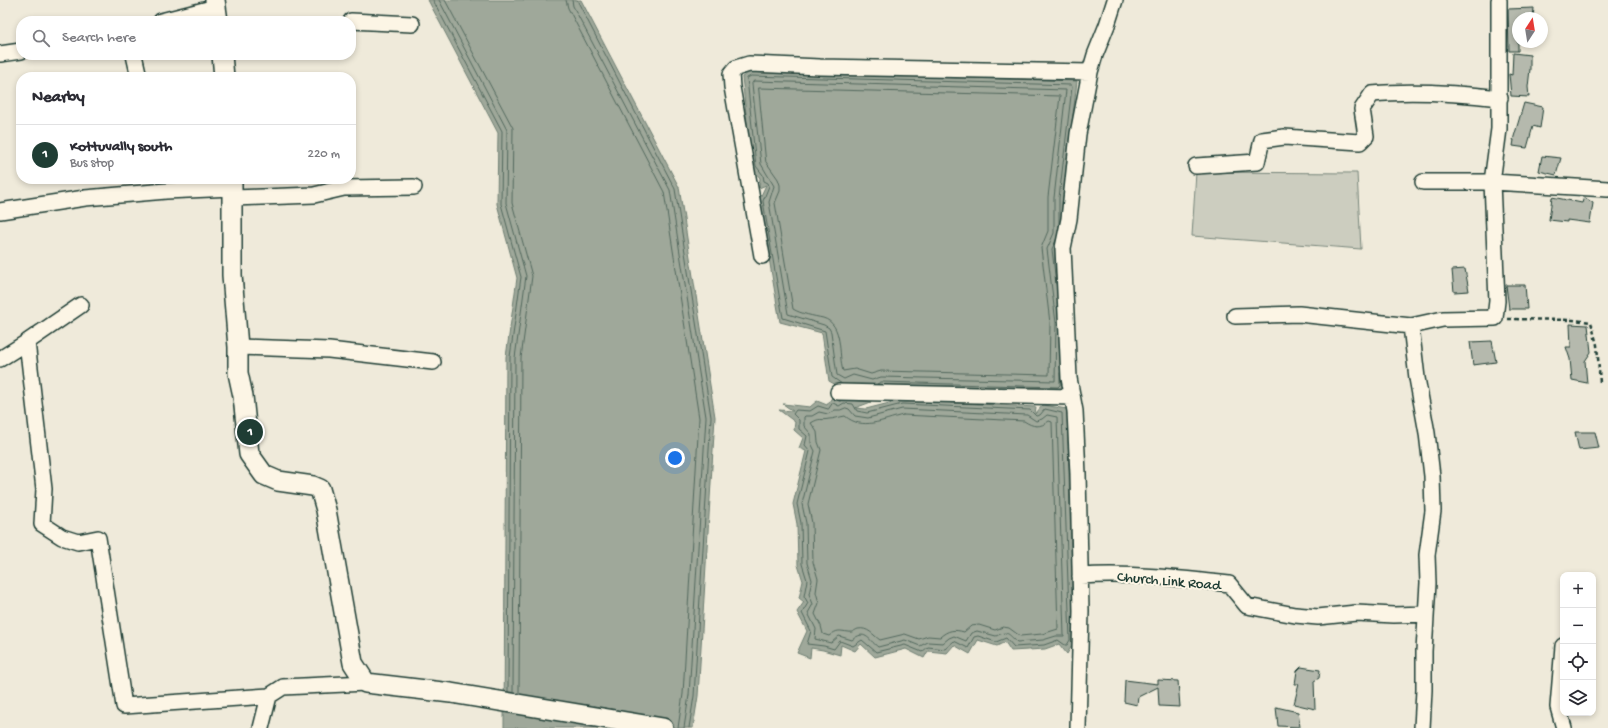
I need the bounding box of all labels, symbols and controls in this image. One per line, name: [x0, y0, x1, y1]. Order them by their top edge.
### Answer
north arrow: [1512, 12, 1548, 48]
search box: [16, 16, 356, 60]
icon: search: [30, 27, 52, 49]
text: Search here: [62, 29, 136, 47]
text: Nearby: [32, 88, 85, 108]
text: Kottuvally south: [70, 138, 172, 156]
text: 1: [42, 147, 48, 162]
text: 220 m: [308, 147, 340, 162]
text: Bus stop: [70, 156, 114, 171]
pin: 1: [237, 417, 263, 447]
your location: [665, 448, 685, 468]
street label: Church Link Road: [1116, 568, 1223, 596]
map controls: [1560, 572, 1596, 716]
button: +: [1560, 572, 1596, 608]
button: −: [1560, 608, 1596, 644]
button: locate: [1560, 644, 1596, 680]
button: layers: [1560, 680, 1596, 716]

